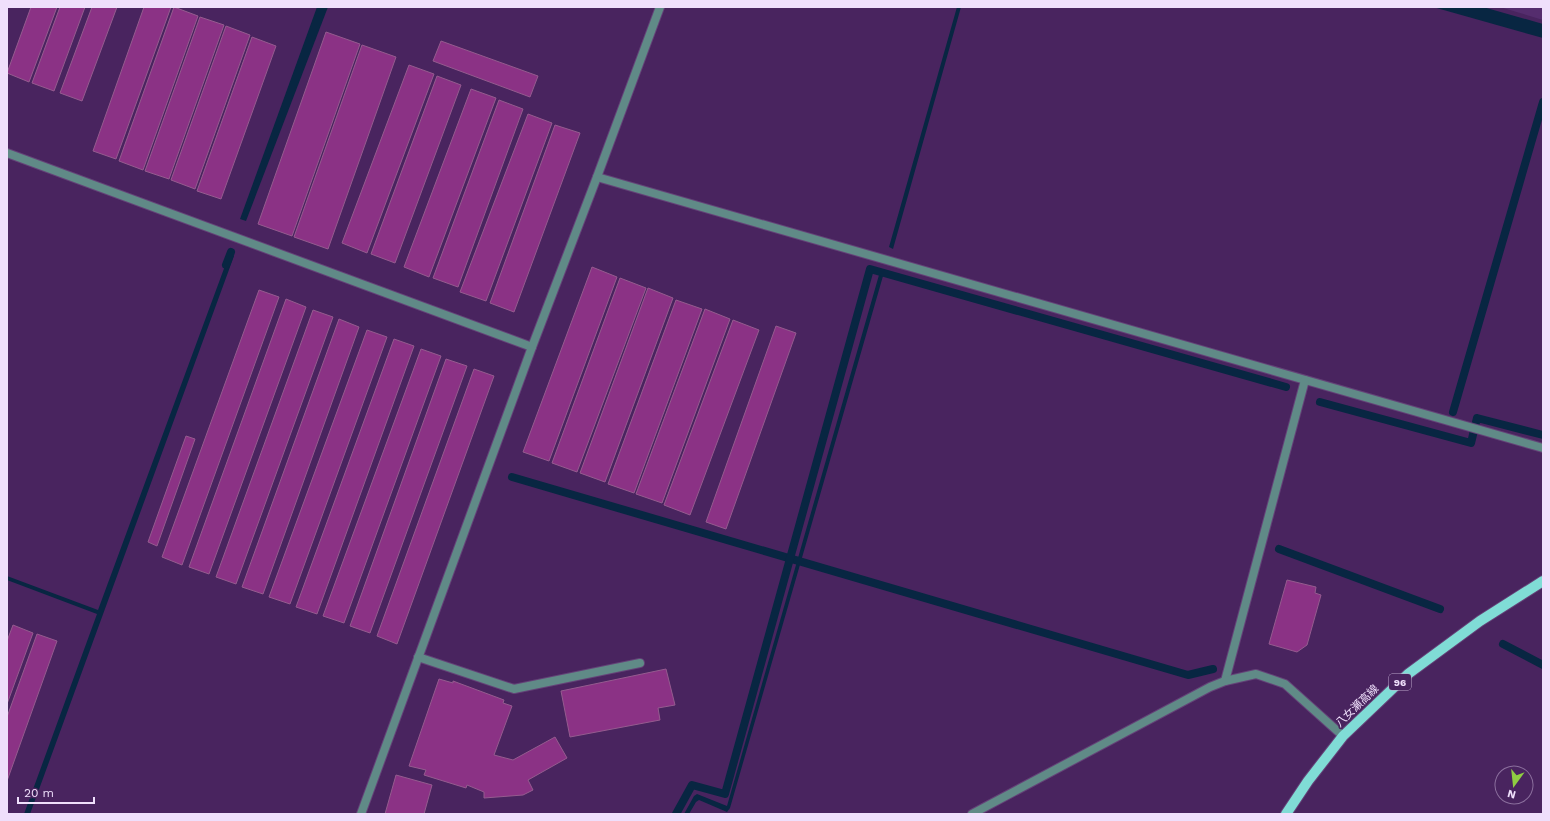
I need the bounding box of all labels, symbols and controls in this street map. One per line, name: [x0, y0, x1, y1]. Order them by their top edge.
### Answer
road number: 96: [1389, 674, 1411, 690]
street label: 八女瀬高線: [1333, 682, 1381, 730]
north arrow: [1494, 765, 1534, 805]
scale bar: [18, 779, 94, 805]
text: 20 m: [24, 786, 54, 800]
text: N: [1506, 787, 1517, 802]

